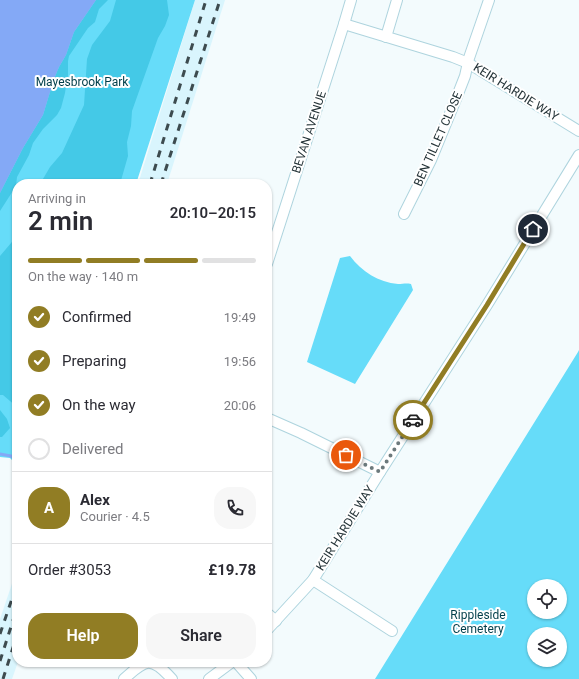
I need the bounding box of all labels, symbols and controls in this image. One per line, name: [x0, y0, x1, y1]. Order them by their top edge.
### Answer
street label: KEIR HARDIE WAY: [471, 60, 562, 124]
park label: Mayesbrook Park: [36, 75, 129, 89]
street label: BEVAN AVENUE: [289, 89, 329, 175]
street label: BEN TILLET CLOSE: [411, 89, 465, 188]
text: Arriving in: [28, 191, 86, 206]
text: 20:10–20:15: [170, 204, 256, 222]
text: 2 min: [28, 206, 93, 236]
pin: [516, 212, 550, 246]
icon: home: [522, 218, 544, 240]
text: On the way · 140 m: [28, 269, 138, 284]
icon: check: [28, 306, 50, 328]
text: Confirmed: [62, 308, 132, 326]
text: 19:49: [224, 310, 256, 325]
icon: check: [28, 350, 50, 372]
text: Preparing: [62, 352, 126, 370]
text: 19:56: [224, 354, 256, 369]
icon: check: [28, 394, 50, 416]
text: On the way: [62, 396, 136, 414]
text: 20:06: [224, 398, 256, 413]
courier: [393, 400, 433, 440]
icon: car: [402, 409, 424, 431]
pin: [329, 438, 363, 472]
text: Delivered: [62, 440, 124, 458]
icon: bag: [335, 444, 357, 466]
street label: KEIR HARDIE WAY: [313, 482, 377, 573]
button: phone: [214, 487, 256, 529]
text: Alex: [80, 491, 110, 509]
text: A: [44, 499, 54, 517]
text: Courier · 4.5: [80, 509, 150, 524]
text: Order #3053: [28, 561, 111, 579]
text: £19.78: [208, 561, 256, 579]
map controls: [527, 579, 567, 667]
button: locate: [527, 579, 567, 619]
park label: Rippleside Cemetery: [450, 608, 506, 636]
button: Help: [28, 613, 138, 659]
button: Share: [146, 613, 256, 659]
button: layers: [527, 627, 567, 667]

